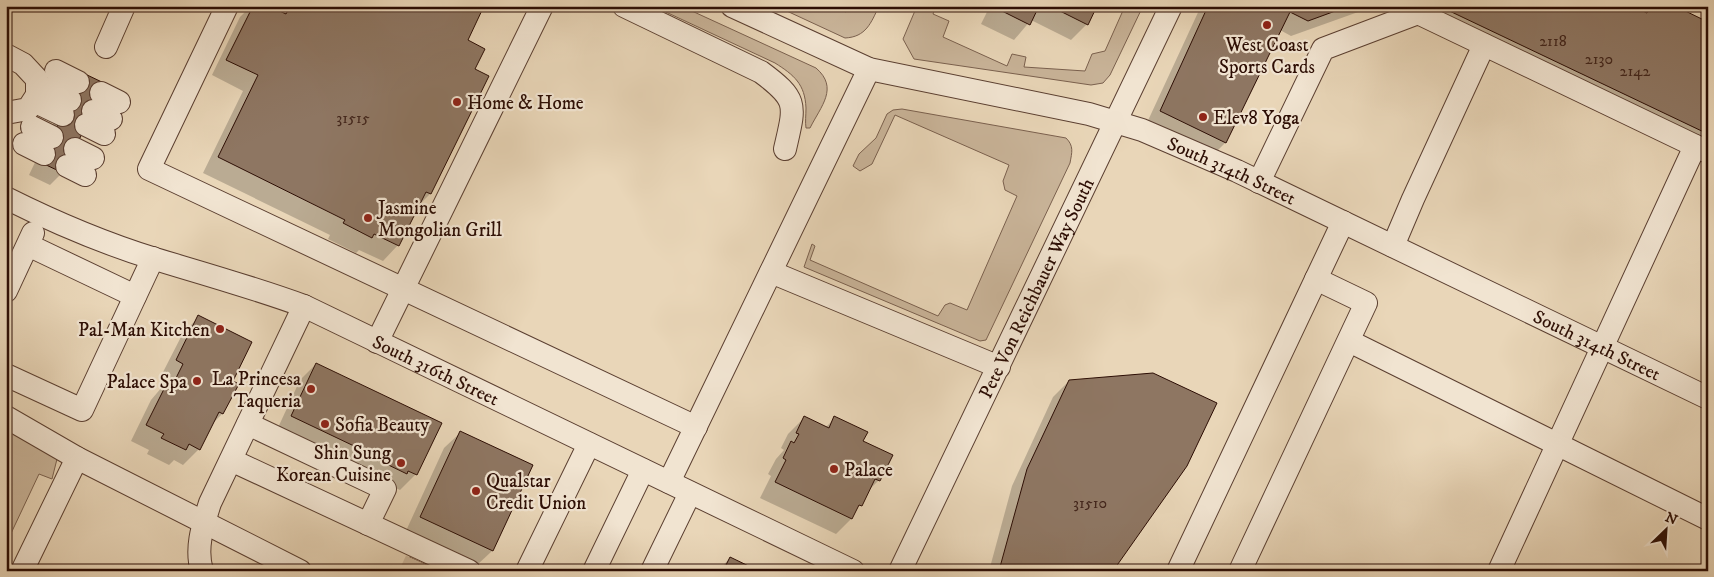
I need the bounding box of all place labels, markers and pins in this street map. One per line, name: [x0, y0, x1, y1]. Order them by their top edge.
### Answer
marker: West Coast Sports Cards: [1261, 19, 1273, 31]
place label: West Coast Sports Cards: [1219, 34, 1315, 79]
place label: Home & Home: [467, 92, 584, 115]
marker: Home & Home: [451, 96, 463, 108]
place label: Elev8 Yoga: [1213, 107, 1299, 130]
marker: Elev8 Yoga: [1197, 111, 1209, 123]
place label: Jasmine Mongolian Grill: [376, 197, 502, 242]
marker: Jasmine Mongolian Grill: [362, 212, 374, 224]
place label: Pal-Man Kitchen: [78, 319, 210, 342]
marker: Pal-Man Kitchen: [214, 323, 226, 335]
place label: La Princesa Taqueria: [212, 368, 301, 414]
place label: Palace Spa: [106, 371, 187, 394]
marker: Palace Spa: [191, 375, 203, 387]
marker: La Princesa Taqueria: [305, 383, 317, 395]
place label: Sofia Beauty: [335, 414, 430, 437]
marker: Sofia Beauty: [319, 418, 331, 430]
place label: Shin Sung Korean Cuisine: [276, 442, 392, 487]
marker: Shin Sung Korean Cuisine: [395, 457, 407, 469]
place label: Palace: [844, 459, 893, 482]
marker: Palace: [828, 463, 840, 475]
place label: Qualstar Credit Union: [486, 470, 586, 515]
marker: Qualstar Credit Union: [470, 485, 482, 497]

